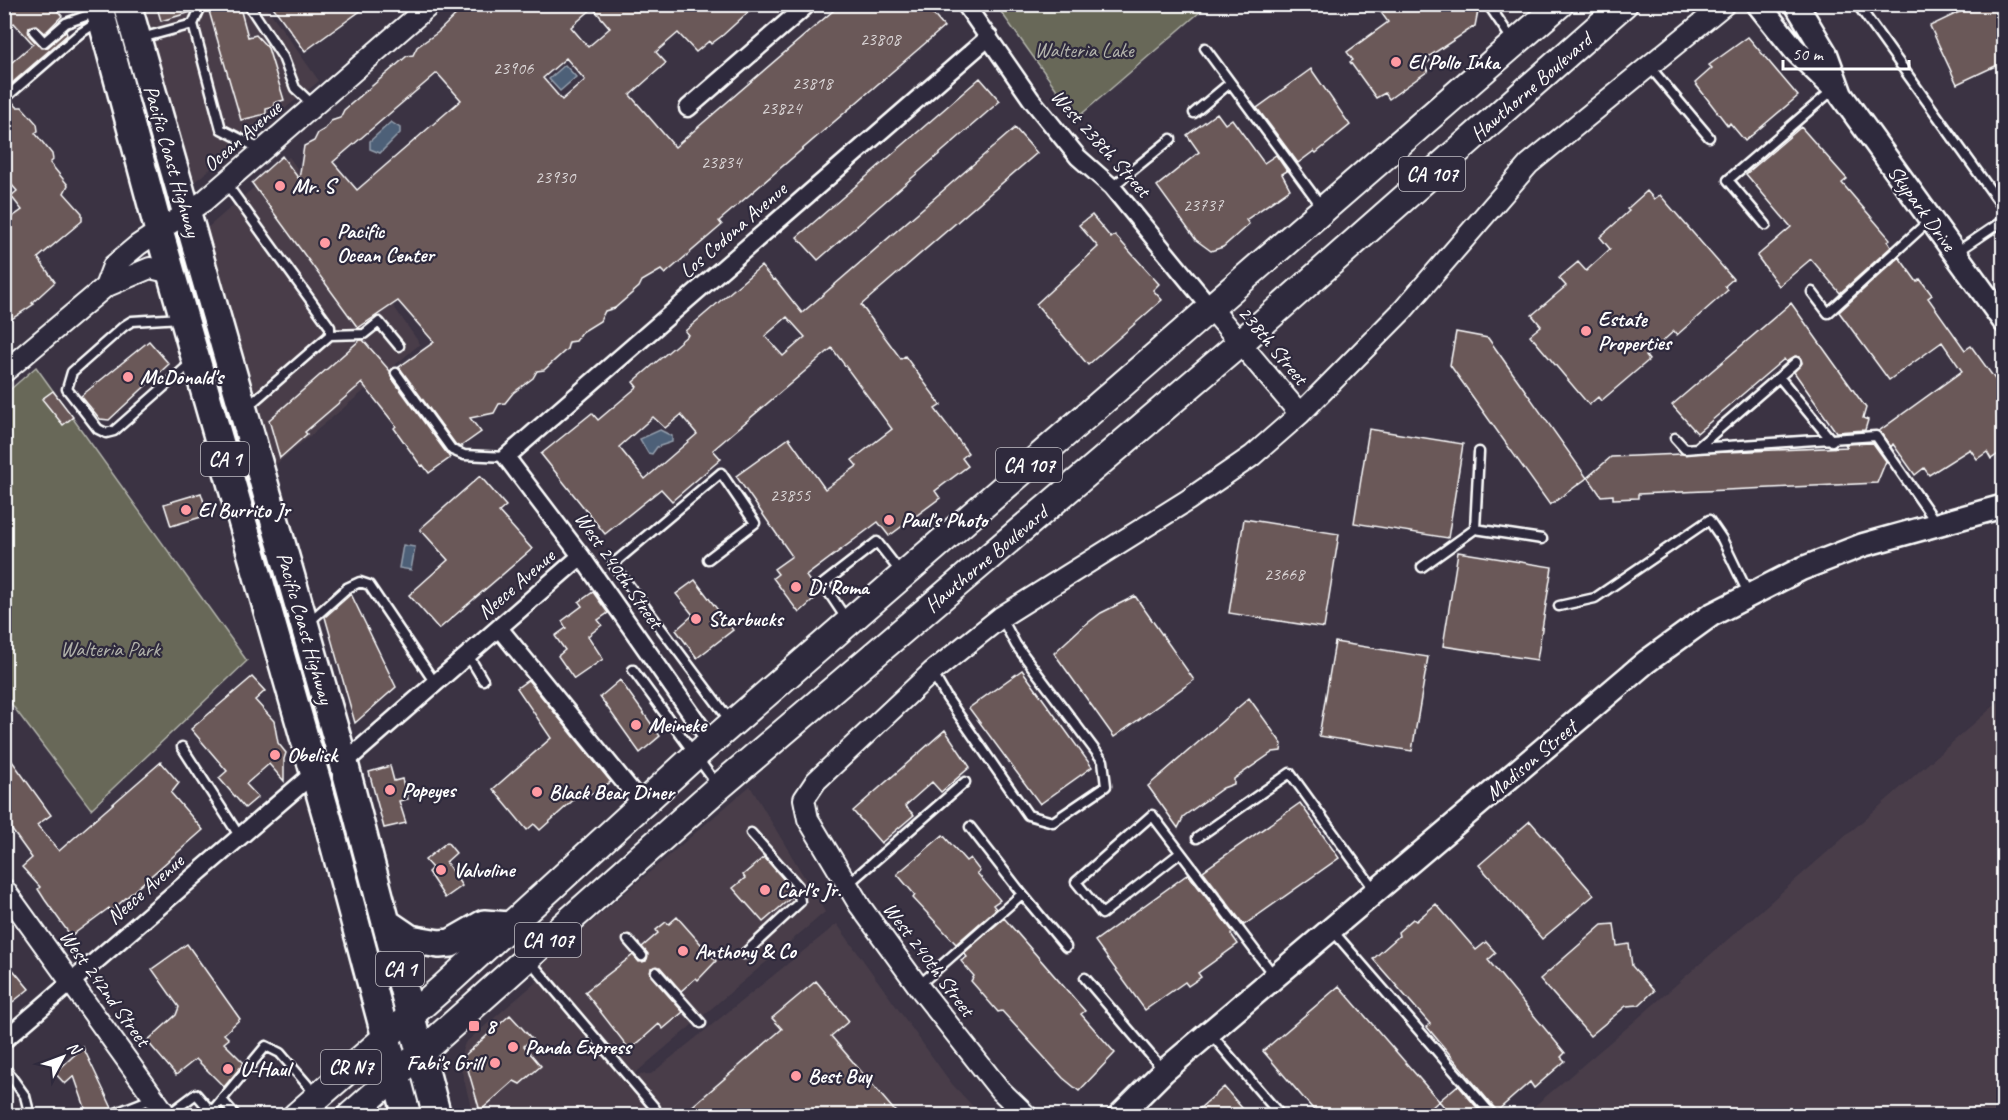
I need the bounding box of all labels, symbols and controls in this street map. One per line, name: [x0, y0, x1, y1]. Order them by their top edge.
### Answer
street label: Hawthorne Boulevard: [1465, 25, 1599, 147]
house number: 23808: [860, 28, 902, 50]
scale bar: [1783, 33, 1909, 71]
park label: Walteria Lake: [1034, 37, 1135, 63]
text: 50 m: [1792, 43, 1825, 65]
place label: El Pollo Inka: [1408, 49, 1502, 75]
marker: El Pollo Inka: [1389, 55, 1403, 69]
house number: 23906: [493, 57, 534, 79]
house number: 23818: [792, 72, 834, 94]
street label: Pacific Coast Highway: [138, 82, 207, 242]
street label: West 238th Street: [1046, 84, 1158, 204]
street label: Ocean Avenue: [197, 94, 288, 177]
house number: 23824: [761, 97, 803, 119]
house number: 23834: [701, 151, 743, 173]
road number: CA 107: [1399, 157, 1465, 191]
street label: Skypark Drive: [1882, 160, 1963, 257]
house number: 23930: [535, 166, 577, 188]
place label: Mr. S: [292, 173, 339, 199]
street label: Los Codona Avenue: [674, 175, 794, 284]
marker: Mr. S: [273, 179, 287, 193]
house number: 23737: [1183, 194, 1224, 216]
place label: Pacific Ocean Center: [337, 218, 436, 268]
marker: Pacific Ocean Center: [318, 236, 332, 250]
street label: 238th Street: [1232, 300, 1315, 391]
place label: Estate Properties: [1598, 306, 1674, 356]
marker: Estate Properties: [1579, 324, 1593, 338]
place label: McDonald's: [140, 364, 226, 390]
marker: McDonald's: [121, 370, 135, 384]
road number: CA 1: [201, 442, 249, 476]
road number: CA 107: [996, 448, 1062, 482]
house number: 23855: [770, 484, 811, 506]
place label: El Burrito Jr: [198, 497, 292, 523]
street label: Hawthorne Boulevard: [919, 498, 1055, 618]
marker: El Burrito Jr: [179, 503, 193, 517]
street label: West 240th Street: [569, 507, 670, 635]
place label: Paul's Photo: [901, 507, 990, 533]
marker: Paul's Photo: [882, 513, 896, 527]
street label: Neece Avenue: [472, 543, 561, 625]
street label: Pacific Coast Highway: [271, 549, 340, 709]
house number: 23668: [1264, 563, 1306, 585]
place label: Di Roma: [808, 574, 871, 600]
marker: Di Roma: [789, 580, 803, 594]
place label: Starbucks: [708, 606, 785, 632]
marker: Starbucks: [689, 612, 703, 626]
park label: Walteria Park: [60, 636, 161, 662]
place label: Meineke: [648, 712, 708, 738]
street label: Madison Street: [1480, 712, 1584, 806]
marker: Meineke: [629, 718, 643, 732]
place label: Obelisk: [287, 742, 339, 768]
marker: Obelisk: [268, 748, 282, 762]
place label: Popeyes: [402, 777, 458, 804]
place label: Black Bear Diner: [549, 779, 676, 805]
marker: Popeyes: [383, 783, 397, 797]
marker: Black Bear Diner: [530, 785, 544, 799]
street label: Neece Avenue: [101, 848, 190, 930]
place label: Valvoline: [453, 857, 516, 883]
marker: Valvoline: [434, 863, 448, 877]
place label: Carl's Jr.: [777, 877, 842, 903]
marker: Carl's Jr.: [758, 883, 772, 897]
street label: West 240th Street: [878, 897, 982, 1023]
road number: CA 107: [515, 923, 581, 957]
street label: West 242nd Street: [54, 925, 157, 1053]
place label: Anthony & Co: [695, 938, 797, 965]
marker: Anthony & Co: [676, 944, 690, 958]
road number: CA 1: [376, 952, 424, 986]
place label: 8: [486, 1013, 498, 1039]
marker: 8: [467, 1019, 481, 1033]
north arrow: [33, 1027, 93, 1087]
place label: Panda Express: [525, 1034, 633, 1060]
text: N: [63, 1038, 86, 1060]
marker: Panda Express: [506, 1040, 520, 1054]
road number: CR N7: [321, 1050, 381, 1084]
place label: Fabi's Grill: [407, 1050, 487, 1076]
place label: U-Haul: [240, 1056, 294, 1082]
marker: Fabi's Grill: [488, 1056, 502, 1070]
marker: U-Haul: [221, 1062, 235, 1076]
place label: Best Buy: [808, 1063, 874, 1089]
marker: Best Buy: [789, 1069, 803, 1083]

